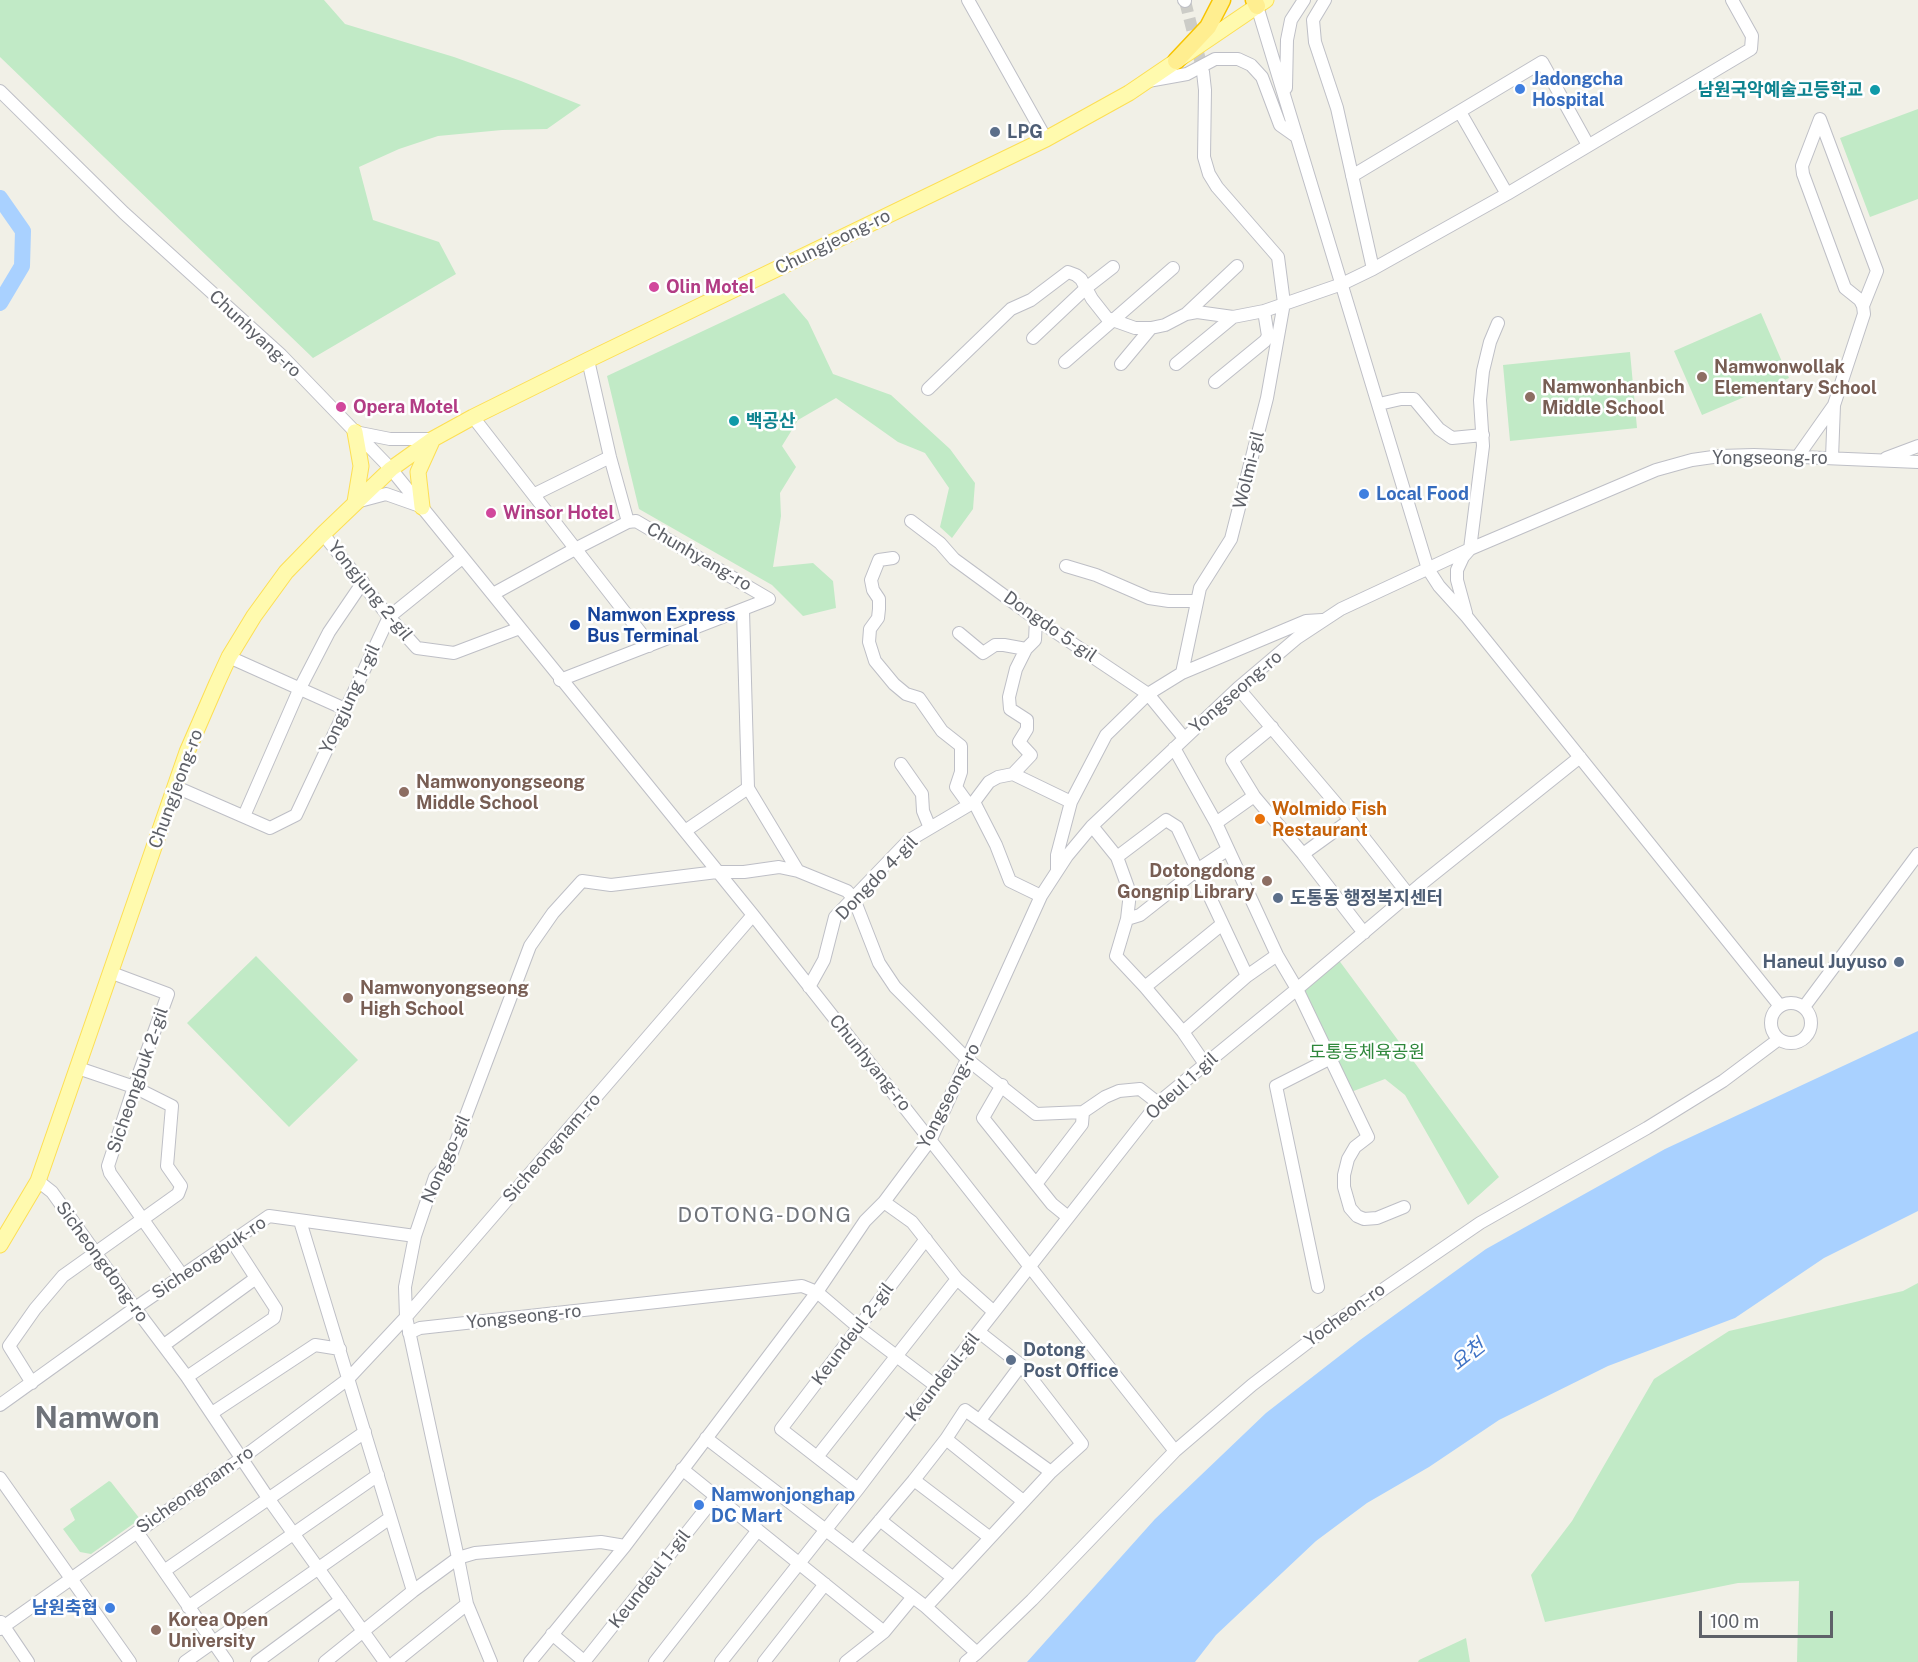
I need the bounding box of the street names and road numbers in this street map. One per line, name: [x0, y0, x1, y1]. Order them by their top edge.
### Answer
street label: Chungjeong-ro: [772, 205, 894, 279]
street label: Chunhyang-ro: [205, 286, 305, 382]
street label: Wolmi-gil: [1229, 429, 1269, 511]
street label: Yongseong-ro: [1712, 447, 1828, 469]
street label: Chunhyang-ro: [643, 518, 755, 596]
street label: Yongjung 2-gil: [323, 537, 417, 645]
street label: Dongdo 5-gil: [999, 587, 1101, 667]
street label: Yongjung 1-gil: [315, 641, 385, 757]
street label: Yongseong-ro: [1185, 646, 1287, 738]
street label: Chungjeong-ro: [144, 726, 208, 852]
street label: Dongdo 4-gil: [832, 831, 922, 925]
street label: Sicheongbuk 2-gil: [103, 1004, 173, 1156]
street label: Chunhyang-ro: [825, 1010, 915, 1116]
street label: Yongseong-ro: [913, 1040, 985, 1152]
street label: Odeul 1-gil: [1141, 1048, 1223, 1124]
street label: Sicheongnam-ro: [498, 1089, 606, 1207]
street label: Nonggo-gil: [417, 1112, 475, 1206]
street label: Sicheongdong-ro: [51, 1197, 153, 1327]
street label: Sicheongbuk-ro: [148, 1212, 270, 1304]
street label: Keundeul 2-gil: [807, 1278, 899, 1390]
street label: Yocheon-ro: [1300, 1278, 1390, 1352]
street label: Yongseong-ro: [465, 1300, 583, 1334]
street label: Keundeul-gil: [901, 1328, 985, 1426]
street label: Sicheongnam-ro: [132, 1441, 258, 1539]
street label: Keundeul 1-gil: [605, 1525, 695, 1633]

